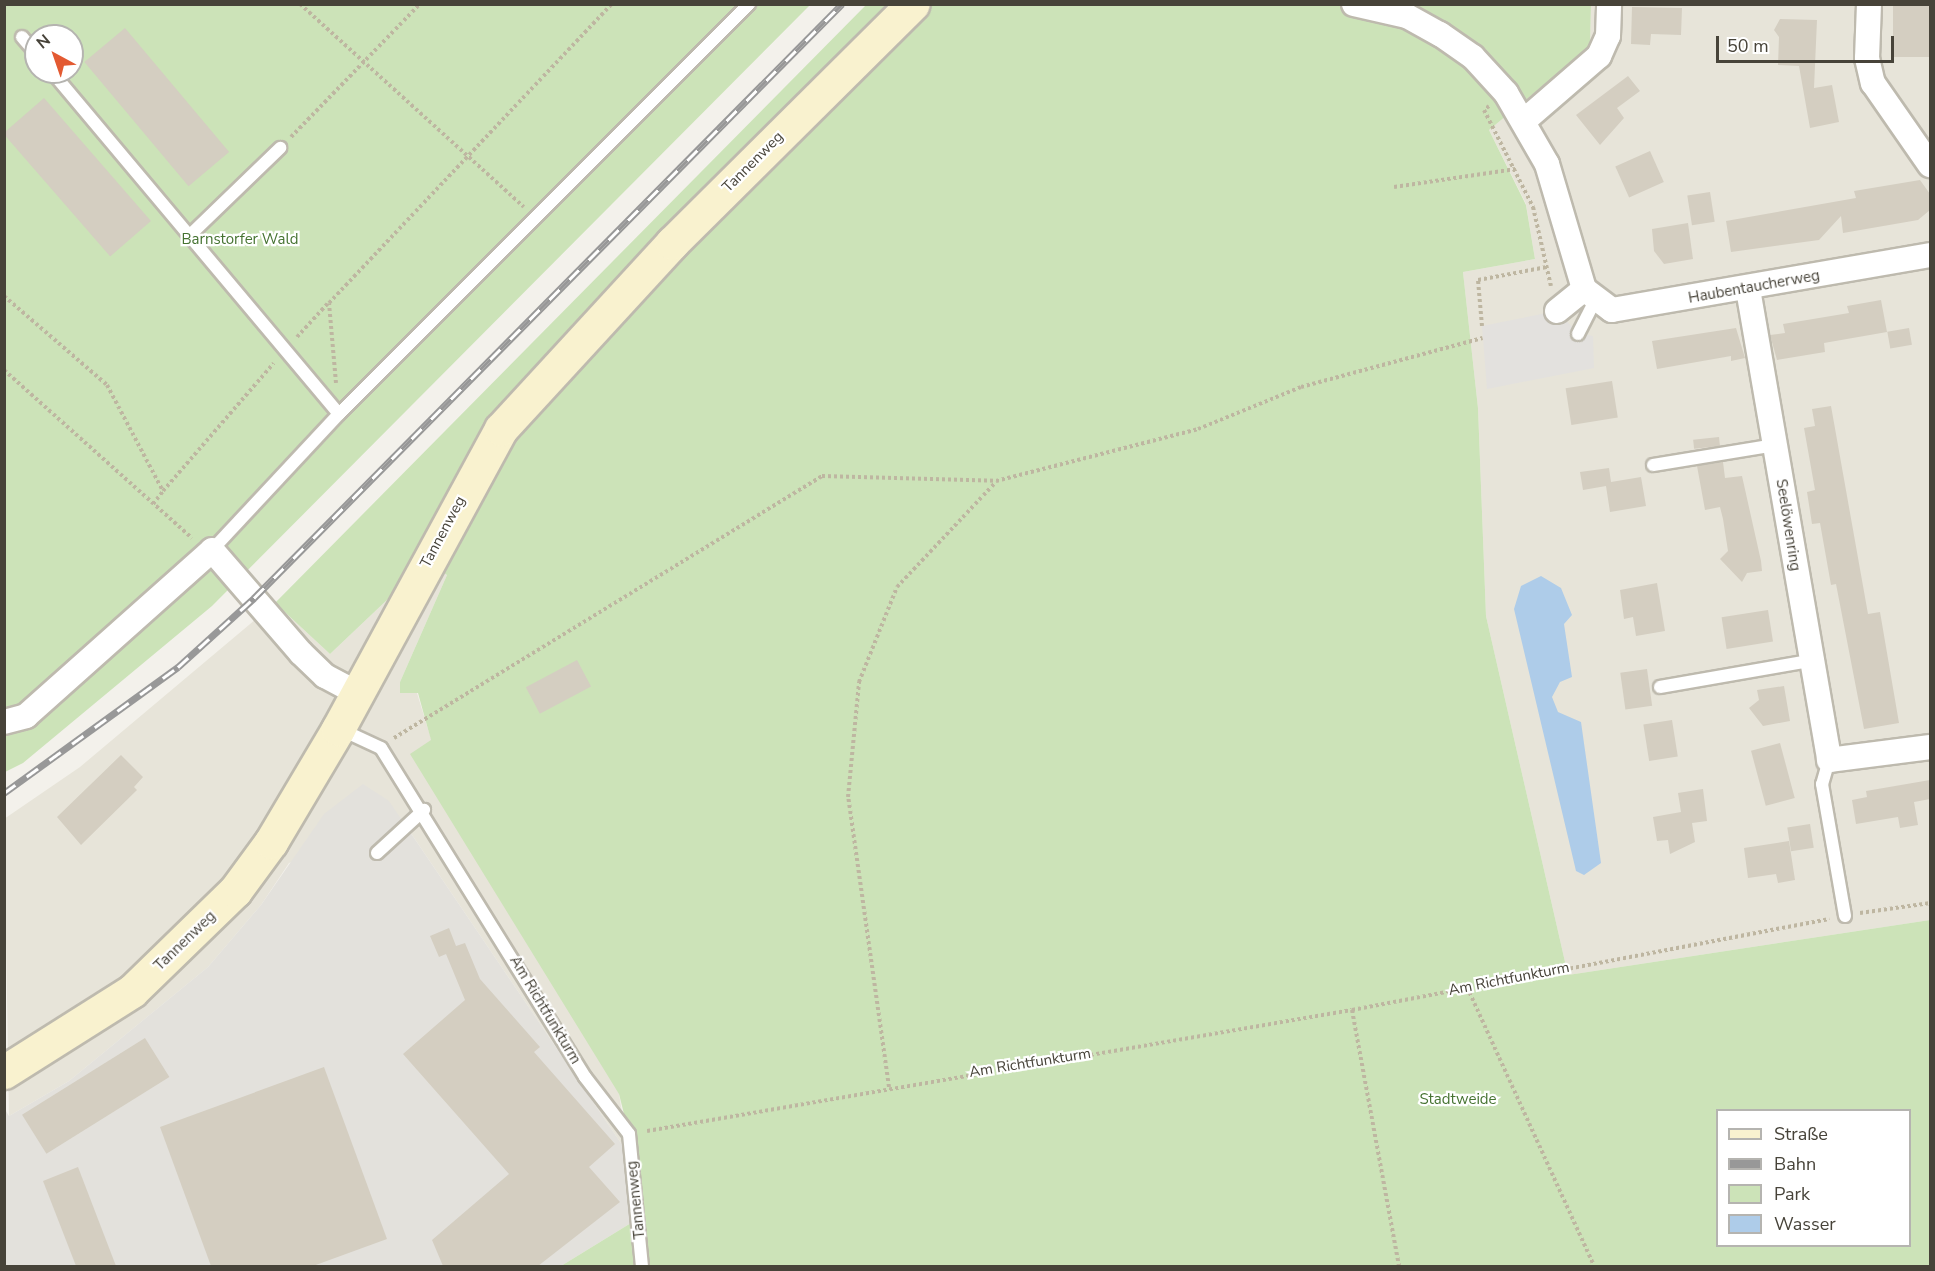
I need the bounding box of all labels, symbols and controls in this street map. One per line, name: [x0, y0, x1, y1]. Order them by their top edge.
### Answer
north arrow: [24, 24, 84, 84]
scale bar: [1719, 24, 1898, 62]
text: N: [32, 29, 55, 54]
text: 50 m: [1727, 34, 1769, 58]
street label: Tannenweg: [719, 128, 787, 196]
park label: Barnstorfer Wald: [181, 231, 299, 249]
street label: Haubentaucherweg: [1687, 267, 1821, 307]
street label: Seelöwenring: [1772, 478, 1804, 572]
street label: Tannenweg: [417, 493, 469, 571]
street label: Tannenweg: [150, 907, 220, 975]
street label: Am Richtfunkturm: [506, 953, 584, 1067]
street label: Am Richtfunkturm: [1447, 958, 1571, 1000]
street label: Am Richtfunkturm: [968, 1044, 1092, 1082]
park label: Stadtweide: [1419, 1091, 1497, 1109]
legend: [1716, 1109, 1911, 1247]
text: Straße: [1774, 1122, 1828, 1146]
text: Bahn: [1774, 1152, 1816, 1176]
street label: Tannenweg: [623, 1160, 649, 1240]
text: Park: [1774, 1182, 1810, 1206]
text: Wasser: [1774, 1212, 1836, 1236]

